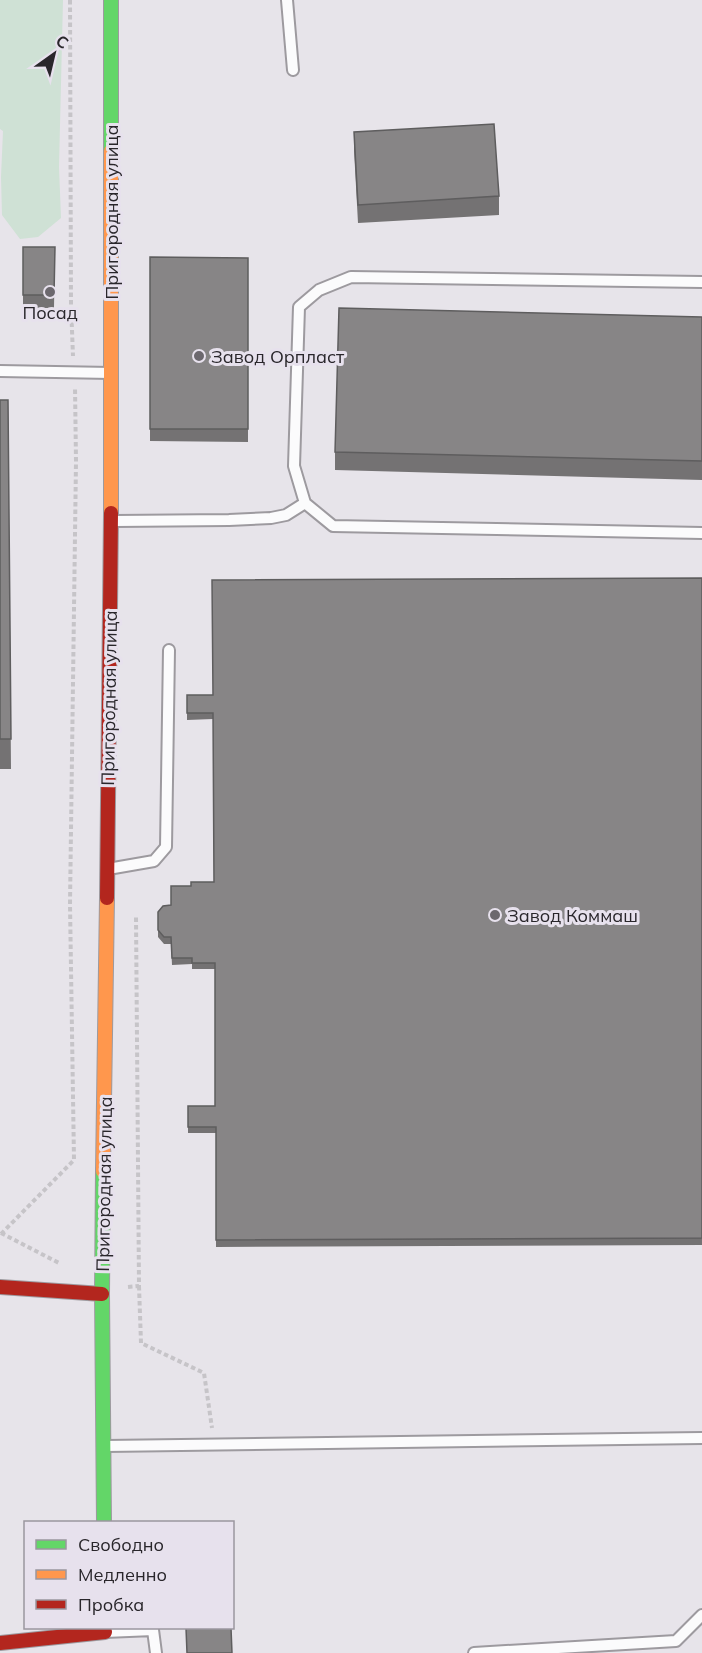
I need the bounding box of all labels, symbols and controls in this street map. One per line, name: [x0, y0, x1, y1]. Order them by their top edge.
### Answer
north arrow: [24, 24, 84, 84]
text: С: [52, 30, 73, 53]
street label: Пригородная улица: [100, 124, 123, 300]
marker: Посад: [43, 285, 57, 299]
place label: Посад: [22, 301, 78, 324]
place label: Завод Орпласт: [211, 345, 345, 368]
marker: Завод Орпласт: [192, 349, 206, 363]
street label: Пригородная улица: [96, 610, 122, 786]
place label: Завод Коммаш: [507, 904, 638, 927]
marker: Завод Коммаш: [488, 908, 502, 922]
street label: Пригородная улица: [91, 1096, 117, 1272]
legend: [24, 1521, 234, 1629]
text: Свободно: [78, 1533, 164, 1556]
text: Медленно: [78, 1563, 167, 1586]
text: Пробка: [78, 1593, 144, 1616]

